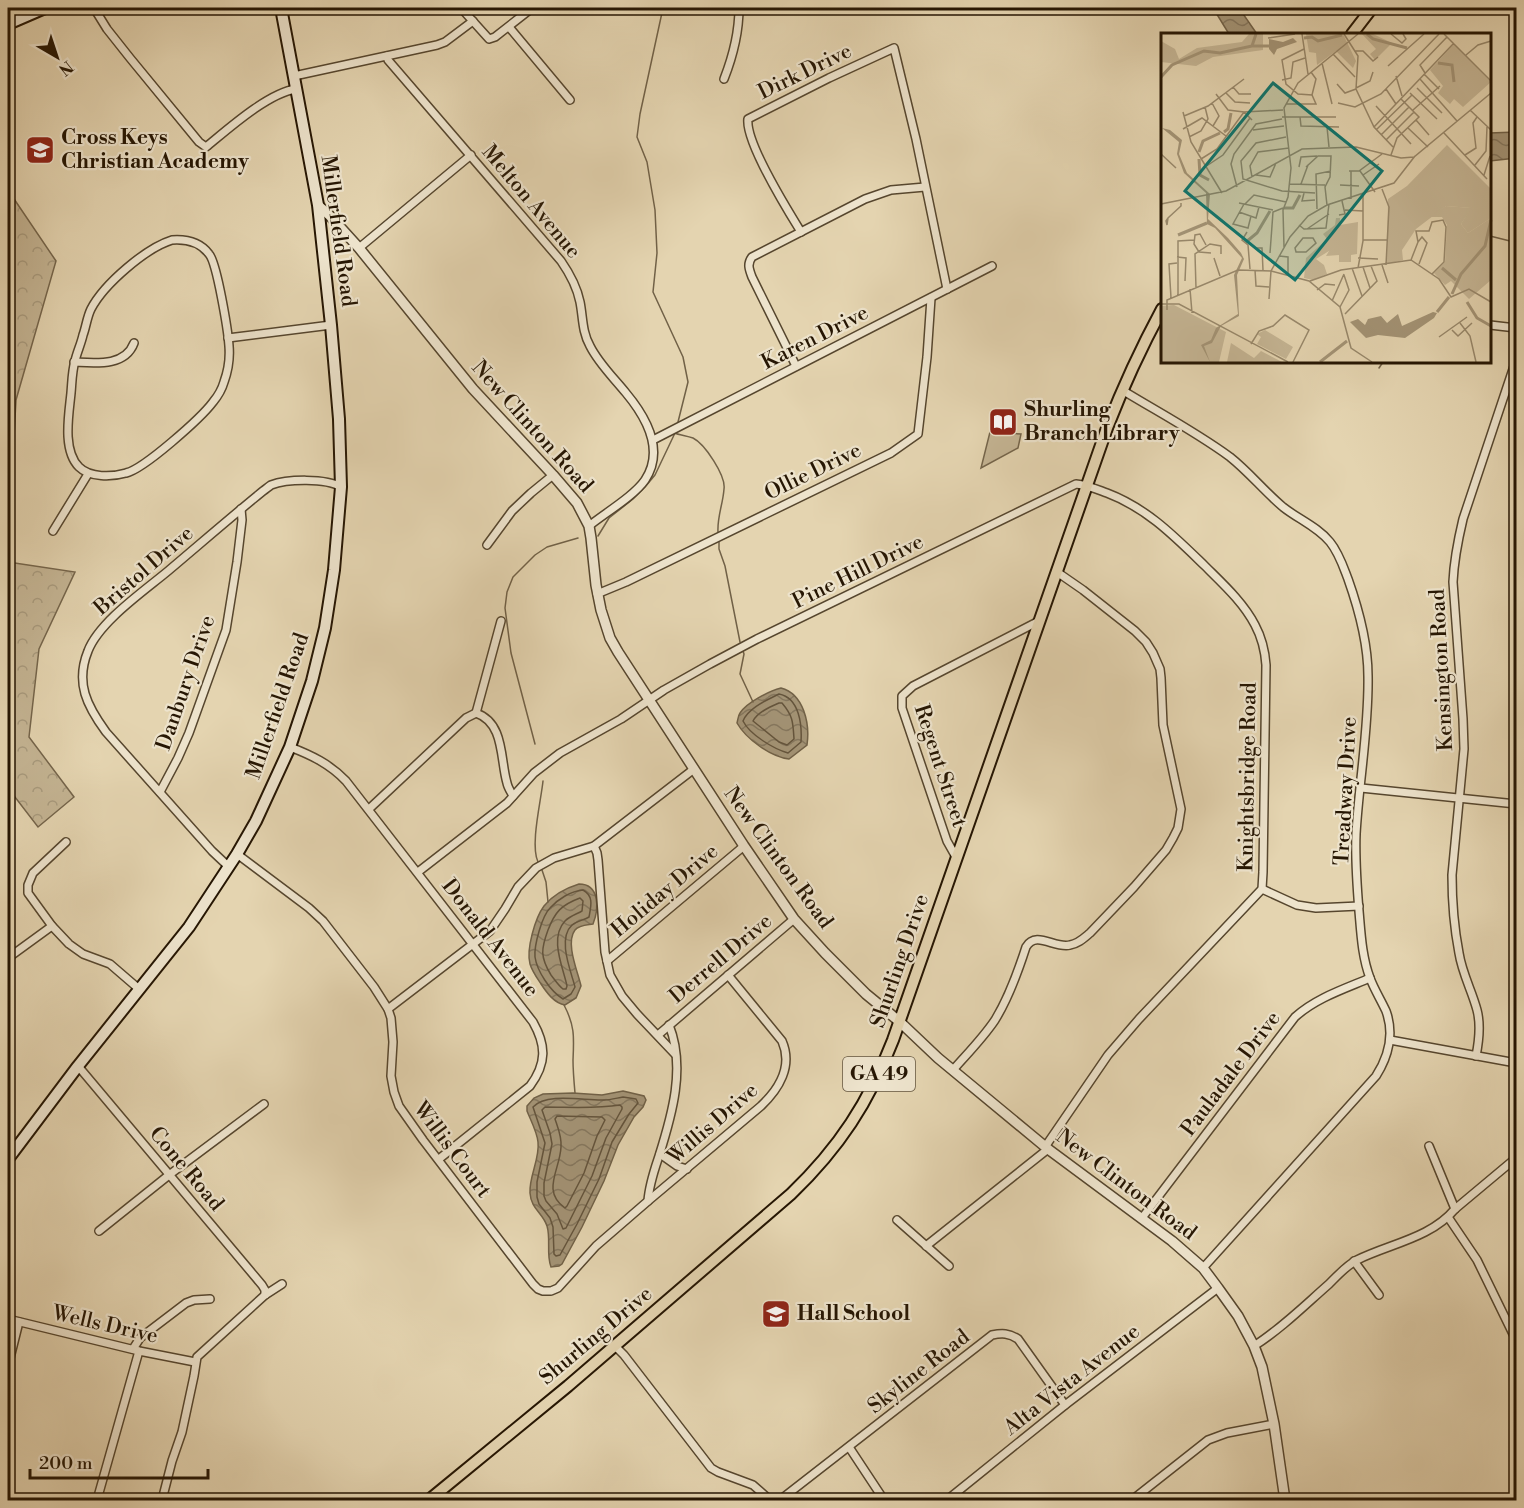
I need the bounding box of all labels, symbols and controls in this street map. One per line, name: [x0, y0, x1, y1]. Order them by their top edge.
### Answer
north arrow: [27, 27, 87, 87]
inset map: [1161, 33, 1491, 363]
street label: Dirk Drive: [754, 38, 856, 106]
text: N: [54, 56, 77, 80]
place label: Cross Keys Christian Academy: [61, 125, 249, 175]
school or university icon: Cross Keys Christian Academy: [24, 134, 56, 166]
street label: Melton Avenue: [476, 140, 586, 264]
street label: Millerfield Road: [314, 154, 362, 309]
street label: Karen Drive: [757, 300, 873, 376]
street label: New Clinton Road: [466, 355, 598, 499]
place label: Shurling Branch Library: [1024, 397, 1180, 447]
library icon: Shurling Branch Library: [987, 406, 1019, 438]
street label: Ollie Drive: [760, 437, 866, 507]
street label: Bristol Drive: [88, 521, 199, 622]
street label: Pine Hill Drive: [788, 529, 928, 615]
street label: Kensington Road: [1425, 588, 1459, 752]
street label: Danbury Drive: [151, 612, 221, 754]
street label: Millerfield Road: [241, 629, 315, 782]
street label: Knightsbridge Road: [1233, 682, 1263, 872]
street label: Regent Street: [908, 701, 972, 831]
street label: Treadway Drive: [1329, 716, 1363, 866]
street label: New Clinton Road: [718, 782, 838, 934]
street label: Holiday Drive: [606, 839, 724, 943]
street label: Donald Avenue: [436, 874, 544, 1002]
street label: Shurling Drive: [865, 891, 935, 1031]
street label: Derrell Drive: [664, 908, 778, 1010]
street label: Pauladale Drive: [1176, 1006, 1286, 1142]
road number: GA 49: [843, 1057, 915, 1091]
street label: Willis Drive: [662, 1078, 764, 1171]
street label: Willis Court: [407, 1096, 497, 1204]
street label: Cone Road: [143, 1121, 229, 1217]
street label: New Clinton Road: [1051, 1124, 1201, 1246]
street label: Shurling Drive: [534, 1281, 658, 1391]
school or university icon: Hall School: [760, 1298, 792, 1330]
street label: Wells Drive: [49, 1300, 160, 1350]
place label: Hall School: [797, 1301, 910, 1327]
street label: Alta Vista Avenue: [998, 1319, 1145, 1442]
street label: Skyline Road: [863, 1324, 975, 1420]
scale bar: [30, 1442, 208, 1480]
text: 200 m: [39, 1452, 93, 1475]

